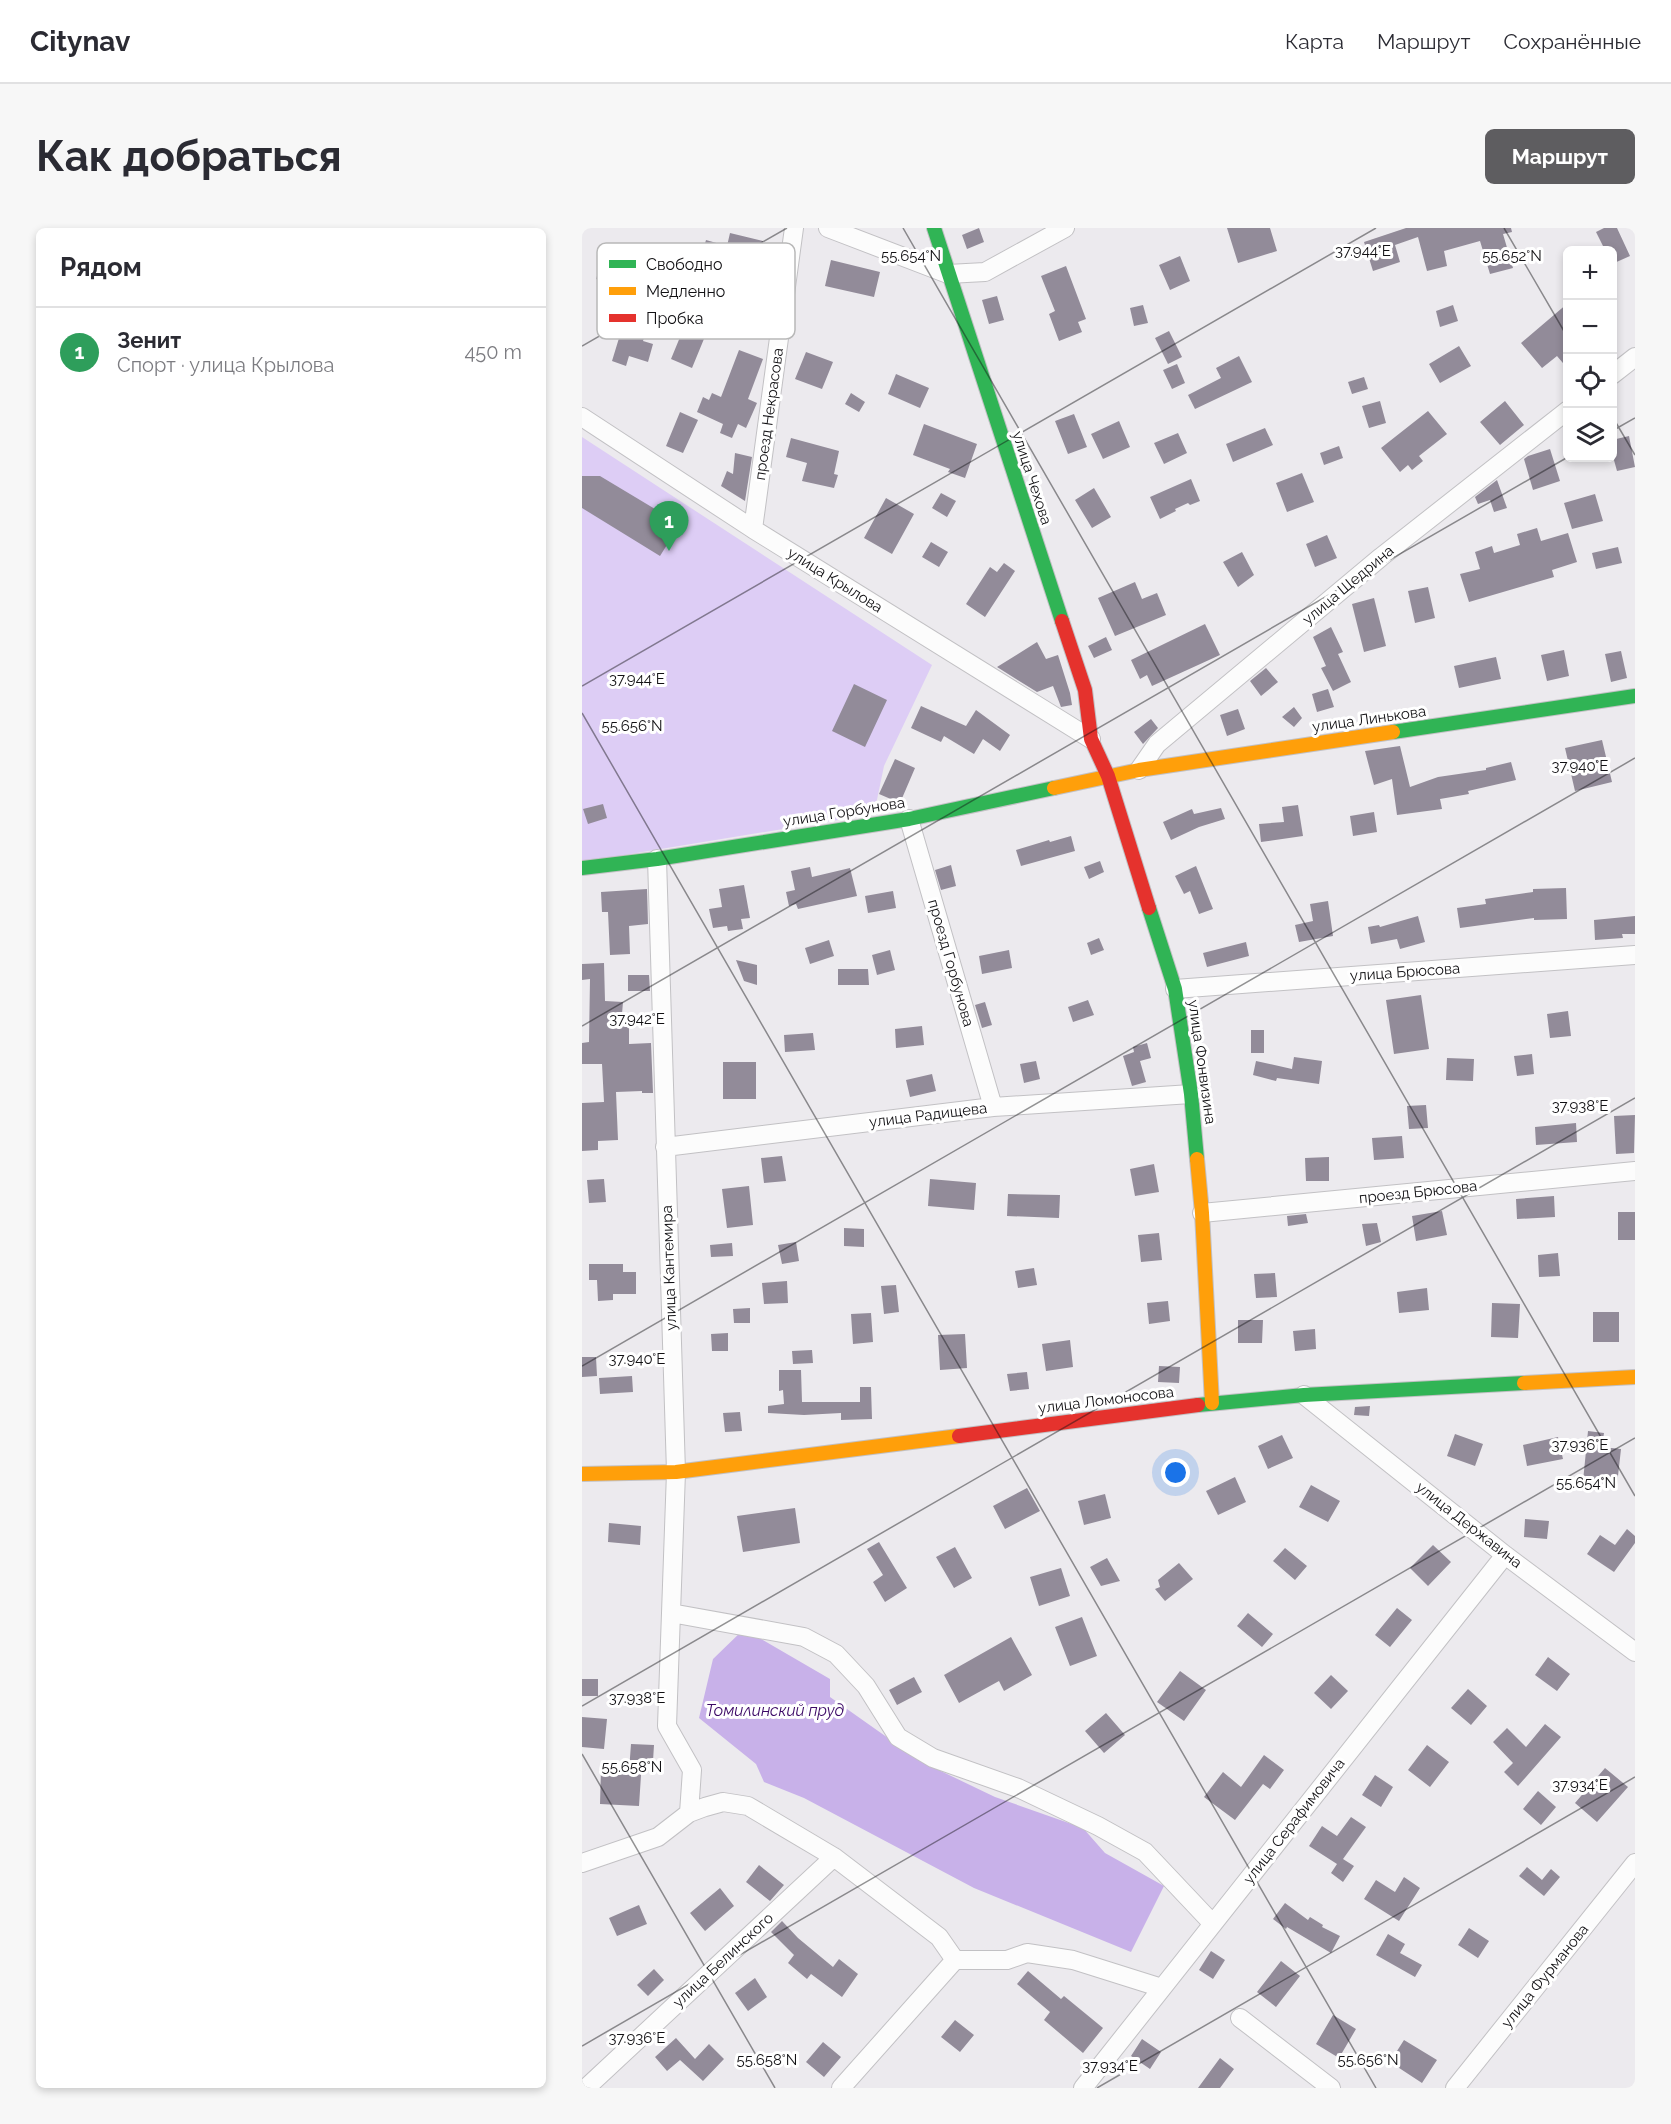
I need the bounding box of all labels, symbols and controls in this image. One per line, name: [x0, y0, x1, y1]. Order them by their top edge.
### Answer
text: Citynav: [30, 25, 130, 58]
text: Карта: [1285, 29, 1344, 54]
text: Маршрут: [1377, 29, 1470, 54]
text: Сохранённые: [1503, 29, 1641, 54]
button: Маршрут: [1485, 129, 1635, 184]
text: Как добраться: [36, 132, 342, 181]
text: 37.944°E: [1335, 242, 1391, 260]
legend: [597, 243, 795, 339]
map controls: [1563, 246, 1617, 462]
button: +: [1563, 246, 1617, 300]
text: 55.654°N: [881, 247, 941, 265]
text: 55.652°N: [1482, 247, 1542, 265]
text: Рядом: [60, 252, 142, 282]
text: Свободно: [646, 255, 722, 274]
text: Медленно: [646, 282, 725, 301]
button: −: [1563, 300, 1617, 354]
text: Пробка: [646, 309, 704, 328]
text: Зенит: [117, 327, 181, 353]
text: 1: [75, 340, 84, 364]
text: 450 m: [464, 340, 522, 364]
street label: проезд Некрасова: [751, 347, 787, 481]
text: Спорт · улица Крылова: [117, 353, 334, 377]
button: locate: [1563, 354, 1617, 408]
button: layers: [1563, 408, 1617, 462]
street label: улица Чехова: [1008, 429, 1056, 527]
pin: 1: [650, 502, 688, 551]
street label: улица Щедрина: [1299, 542, 1397, 628]
street label: улица Крылова: [784, 544, 886, 616]
text: 37.944°E: [609, 670, 665, 688]
street label: улица Линькова: [1311, 702, 1427, 736]
text: 55.656°N: [601, 717, 663, 735]
text: 37.940°E: [1552, 757, 1608, 775]
street label: улица Горбунова: [782, 793, 906, 831]
street label: проезд Горбунова: [924, 897, 978, 1029]
street label: улица Брюсова: [1349, 959, 1461, 985]
street label: улица Фонвизина: [1184, 998, 1220, 1126]
text: 37.942°E: [609, 1010, 665, 1028]
text: 37.938°E: [1552, 1097, 1608, 1115]
street label: улица Радищева: [868, 1099, 988, 1131]
street label: проезд Брюсова: [1358, 1177, 1478, 1207]
street label: улица Кантемира: [658, 1205, 680, 1331]
text: 37.940°E: [609, 1350, 665, 1368]
street label: улица Ломоносова: [1037, 1383, 1175, 1417]
text: 37.936°E: [1552, 1436, 1608, 1454]
your location: [1161, 1458, 1190, 1487]
text: 55.654°N: [1556, 1474, 1616, 1492]
street label: улица Державина: [1412, 1478, 1526, 1572]
text: 37.938°E: [609, 1689, 665, 1707]
water label: Томилинский пруд: [706, 1701, 845, 1720]
street label: улица Серафимовича: [1239, 1755, 1349, 1887]
text: 55.658°N: [602, 1758, 662, 1776]
text: 37.934°E: [1552, 1776, 1608, 1794]
street label: улица Белинского: [669, 1909, 777, 2011]
street label: улица Фурманова: [1498, 1920, 1592, 2032]
text: 37.936°E: [609, 2029, 665, 2047]
text: 55.658°N: [737, 2051, 797, 2069]
text: 55.656°N: [1337, 2051, 1399, 2069]
text: 37.934°E: [1082, 2057, 1138, 2075]

